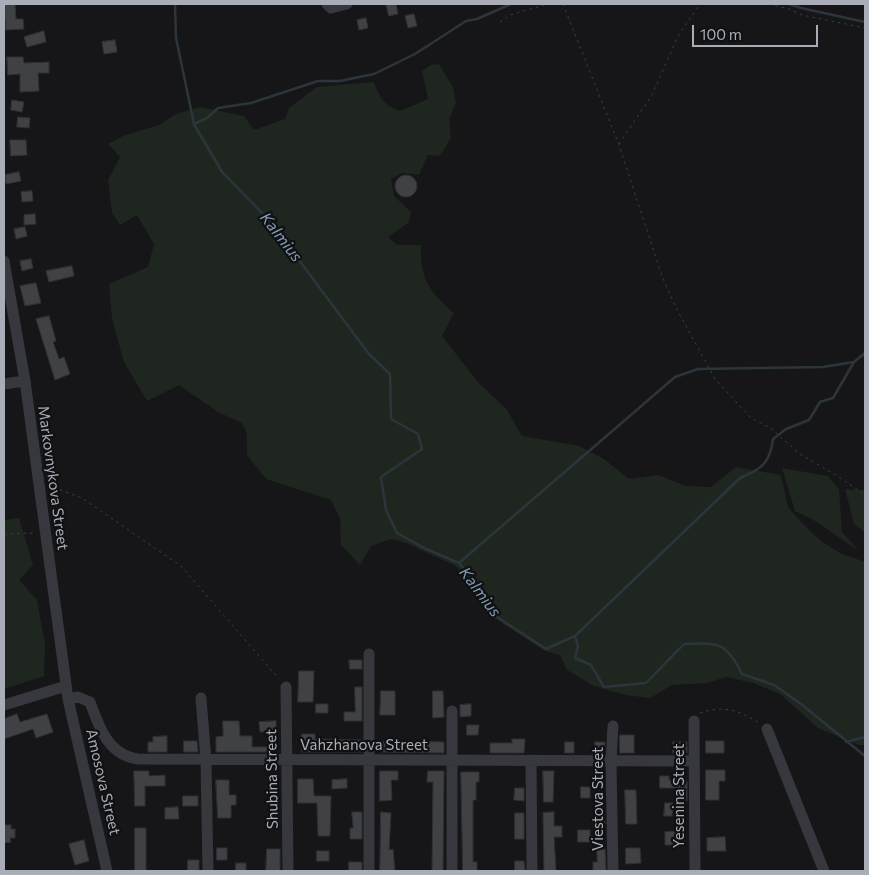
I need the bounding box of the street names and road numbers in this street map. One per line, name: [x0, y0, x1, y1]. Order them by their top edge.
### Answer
street label: Markovnykova Street: [34, 405, 72, 551]
street label: Amosova Street: [82, 727, 124, 837]
street label: Shubina Street: [262, 729, 282, 829]
street label: Vahzhanova Street: [300, 736, 428, 754]
street label: Yesenina Street: [670, 743, 688, 849]
street label: Viestova Street: [589, 747, 607, 851]

